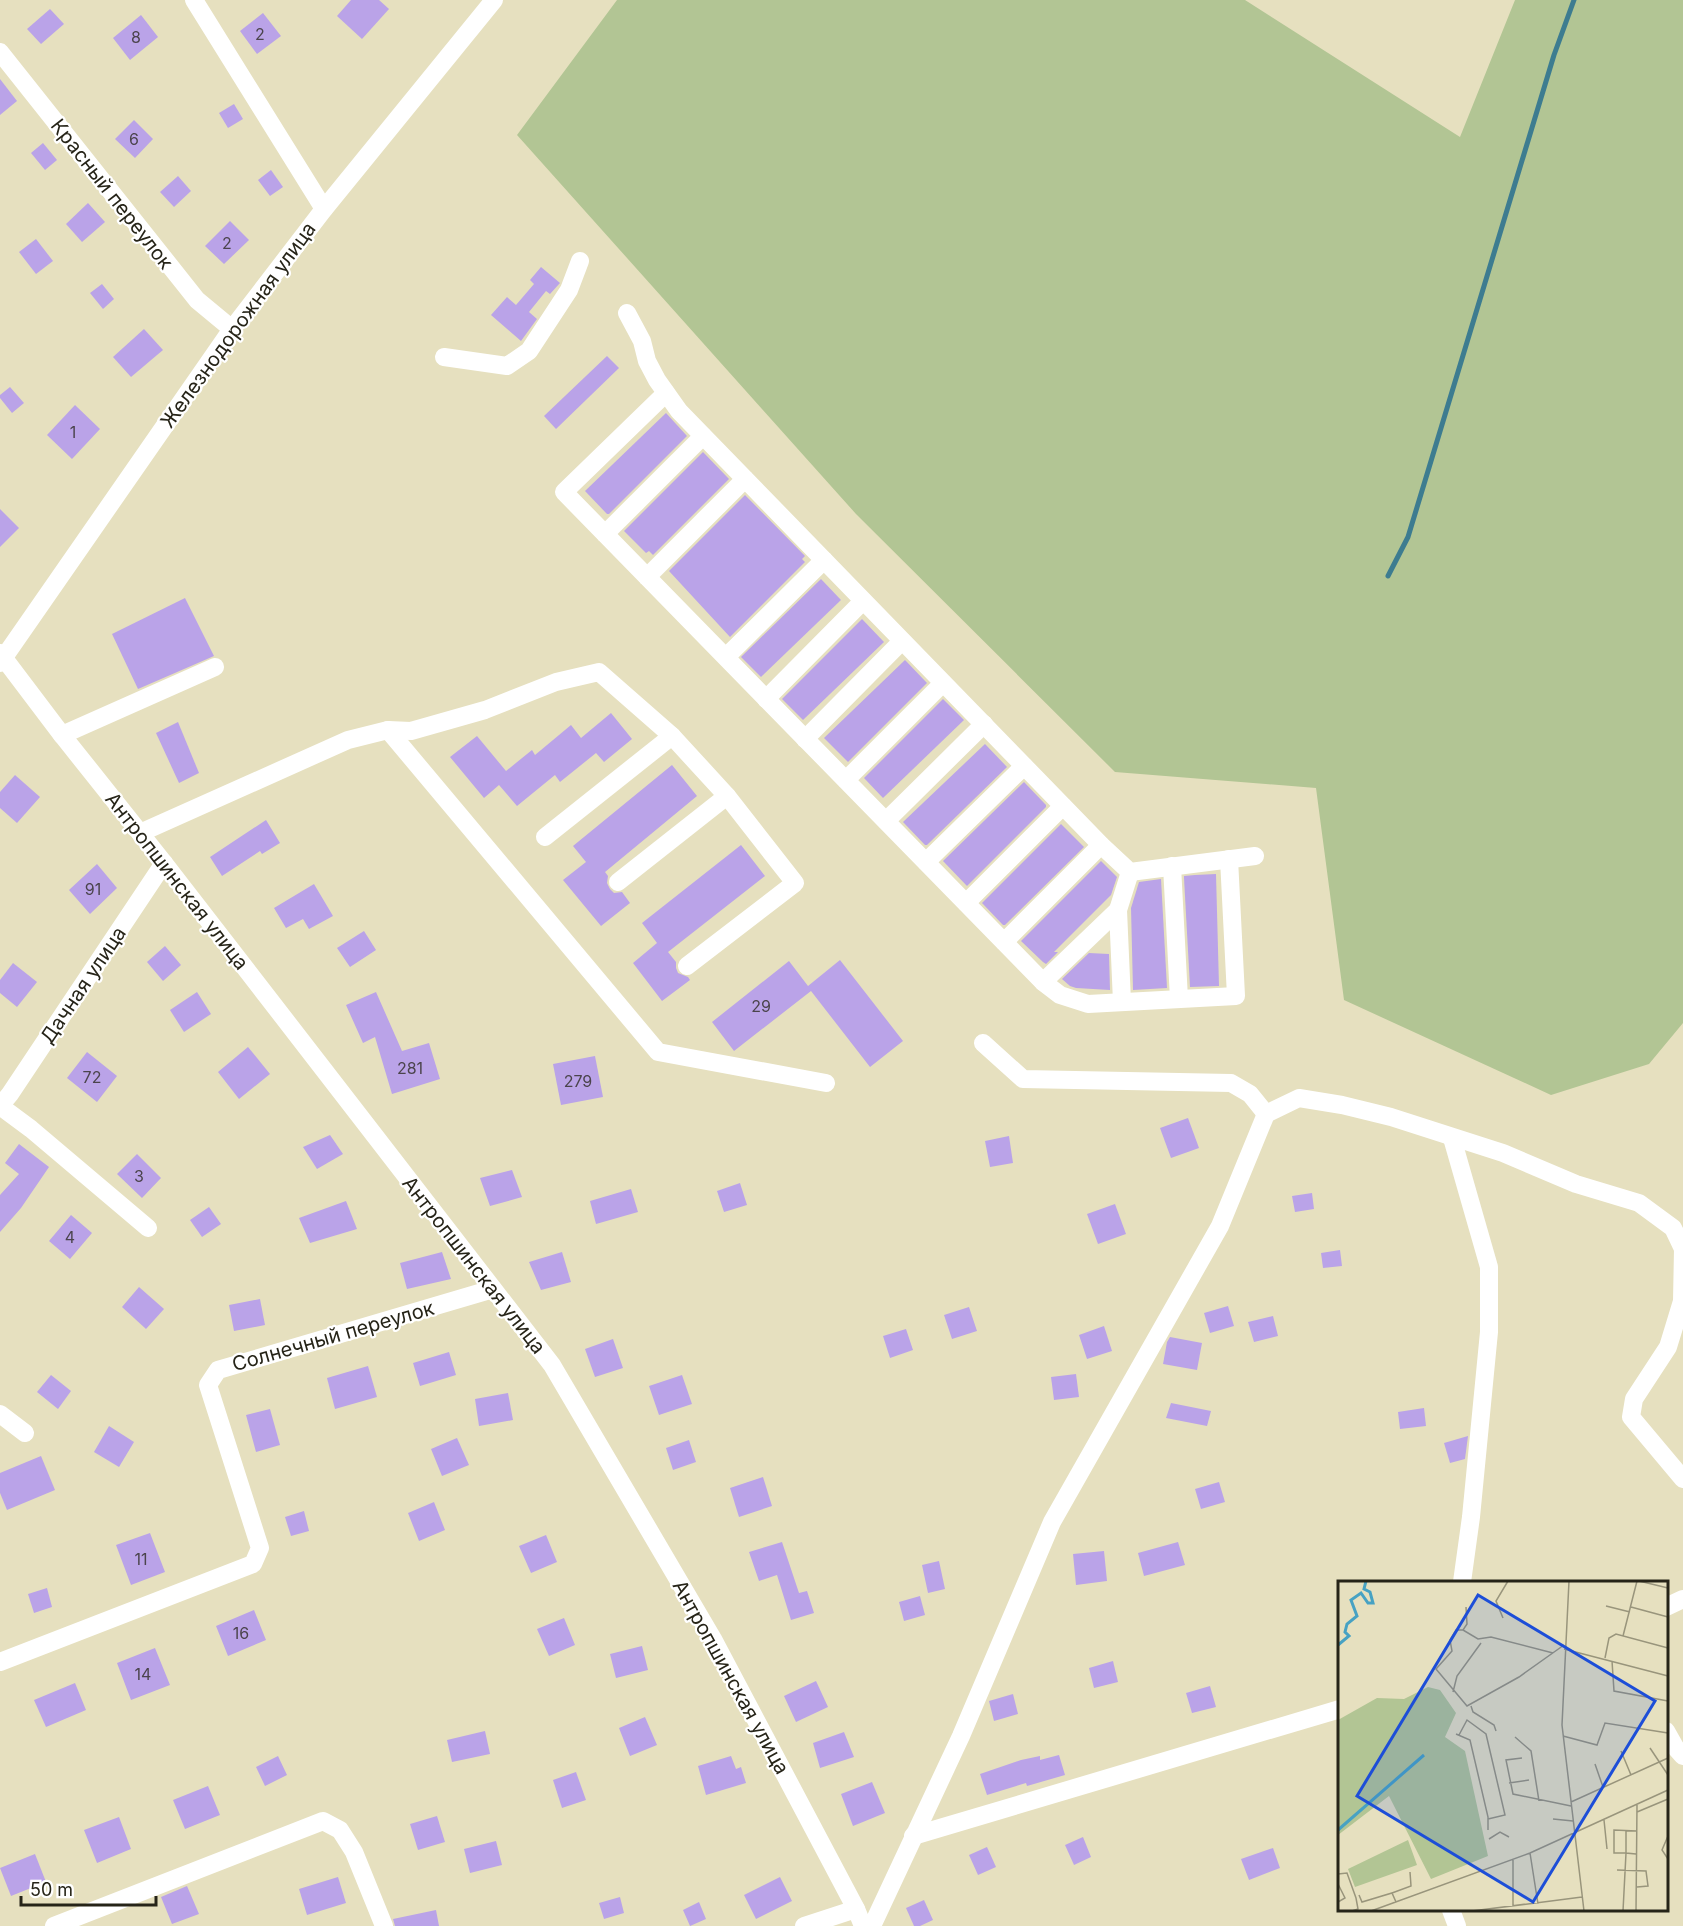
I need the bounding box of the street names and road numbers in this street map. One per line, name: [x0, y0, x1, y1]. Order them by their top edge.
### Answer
street label: Красный переулок: [46, 114, 178, 274]
street label: Железнодорожная улица: [155, 218, 321, 432]
street label: Антропшинская улица: [100, 788, 254, 974]
street label: Дачная улица: [35, 922, 131, 1048]
street label: Антропшинская улица: [397, 1172, 551, 1358]
street label: Солнечный переулок: [229, 1296, 437, 1376]
street label: Антропшинская улица: [668, 1576, 794, 1778]

